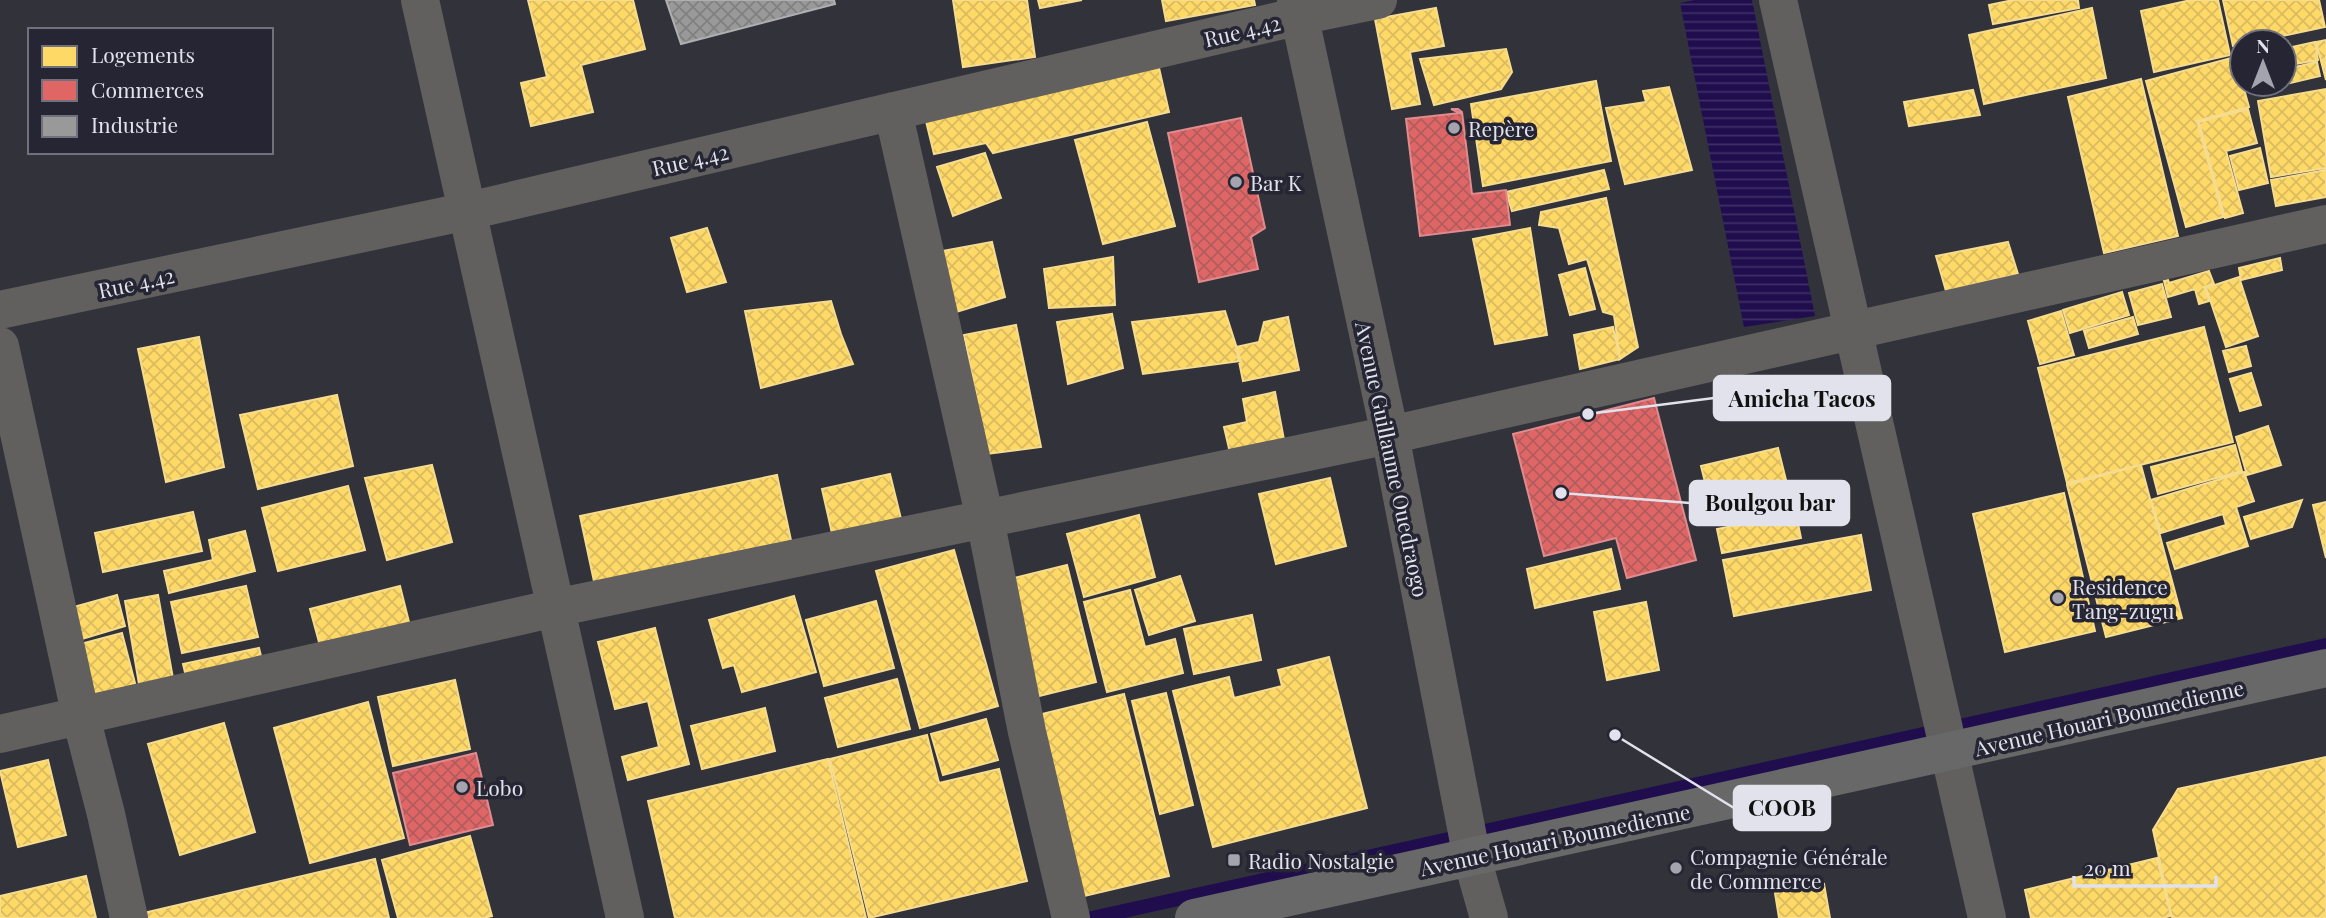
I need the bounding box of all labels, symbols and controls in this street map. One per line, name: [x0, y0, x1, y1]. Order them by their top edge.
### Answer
street label: Rue 4.42: [1201, 8, 1283, 52]
legend: [28, 28, 273, 154]
north arrow: [2228, 28, 2298, 98]
text: N: [2256, 32, 2270, 58]
text: Logements: [91, 40, 195, 68]
text: Commerces: [91, 75, 204, 103]
text: Industrie: [91, 110, 178, 138]
place label: Repère: [1468, 114, 1535, 142]
marker: Repère: [1446, 120, 1462, 136]
street label: Rue 4.42: [649, 137, 731, 181]
place label: Bar K: [1250, 168, 1302, 196]
marker: Bar K: [1228, 174, 1244, 190]
street label: Rue 4.42: [95, 260, 177, 304]
street label: Avenue Guillaume Ouedraogo: [1350, 318, 1436, 599]
callout: Amicha Tacos: [1714, 376, 1890, 420]
text: Amicha Tacos: [1727, 382, 1876, 413]
callout: Boulgou bar: [1690, 481, 1849, 525]
text: Boulgou bar: [1705, 486, 1835, 517]
place label: Residence Tang-zugu: [2072, 572, 2174, 624]
marker: Residence Tang-zugu: [2050, 590, 2066, 606]
street label: Avenue Houari Boumedienne: [1971, 672, 2246, 762]
place label: Lobo: [476, 773, 523, 801]
marker: Lobo: [454, 779, 470, 795]
callout: COOB: [1734, 786, 1830, 830]
text: COOB: [1748, 791, 1816, 822]
street label: Avenue Houari Boumedienne: [1416, 797, 1693, 882]
place label: Compagnie Générale de Commerce: [1690, 842, 1888, 894]
scale bar: [2074, 844, 2216, 888]
place label: Radio Nostalgie: [1248, 846, 1394, 874]
marker: Radio Nostalgie: [1226, 852, 1242, 868]
text: 20 m: [2084, 853, 2131, 881]
marker: Compagnie Générale de Commerce: [1668, 860, 1684, 876]

